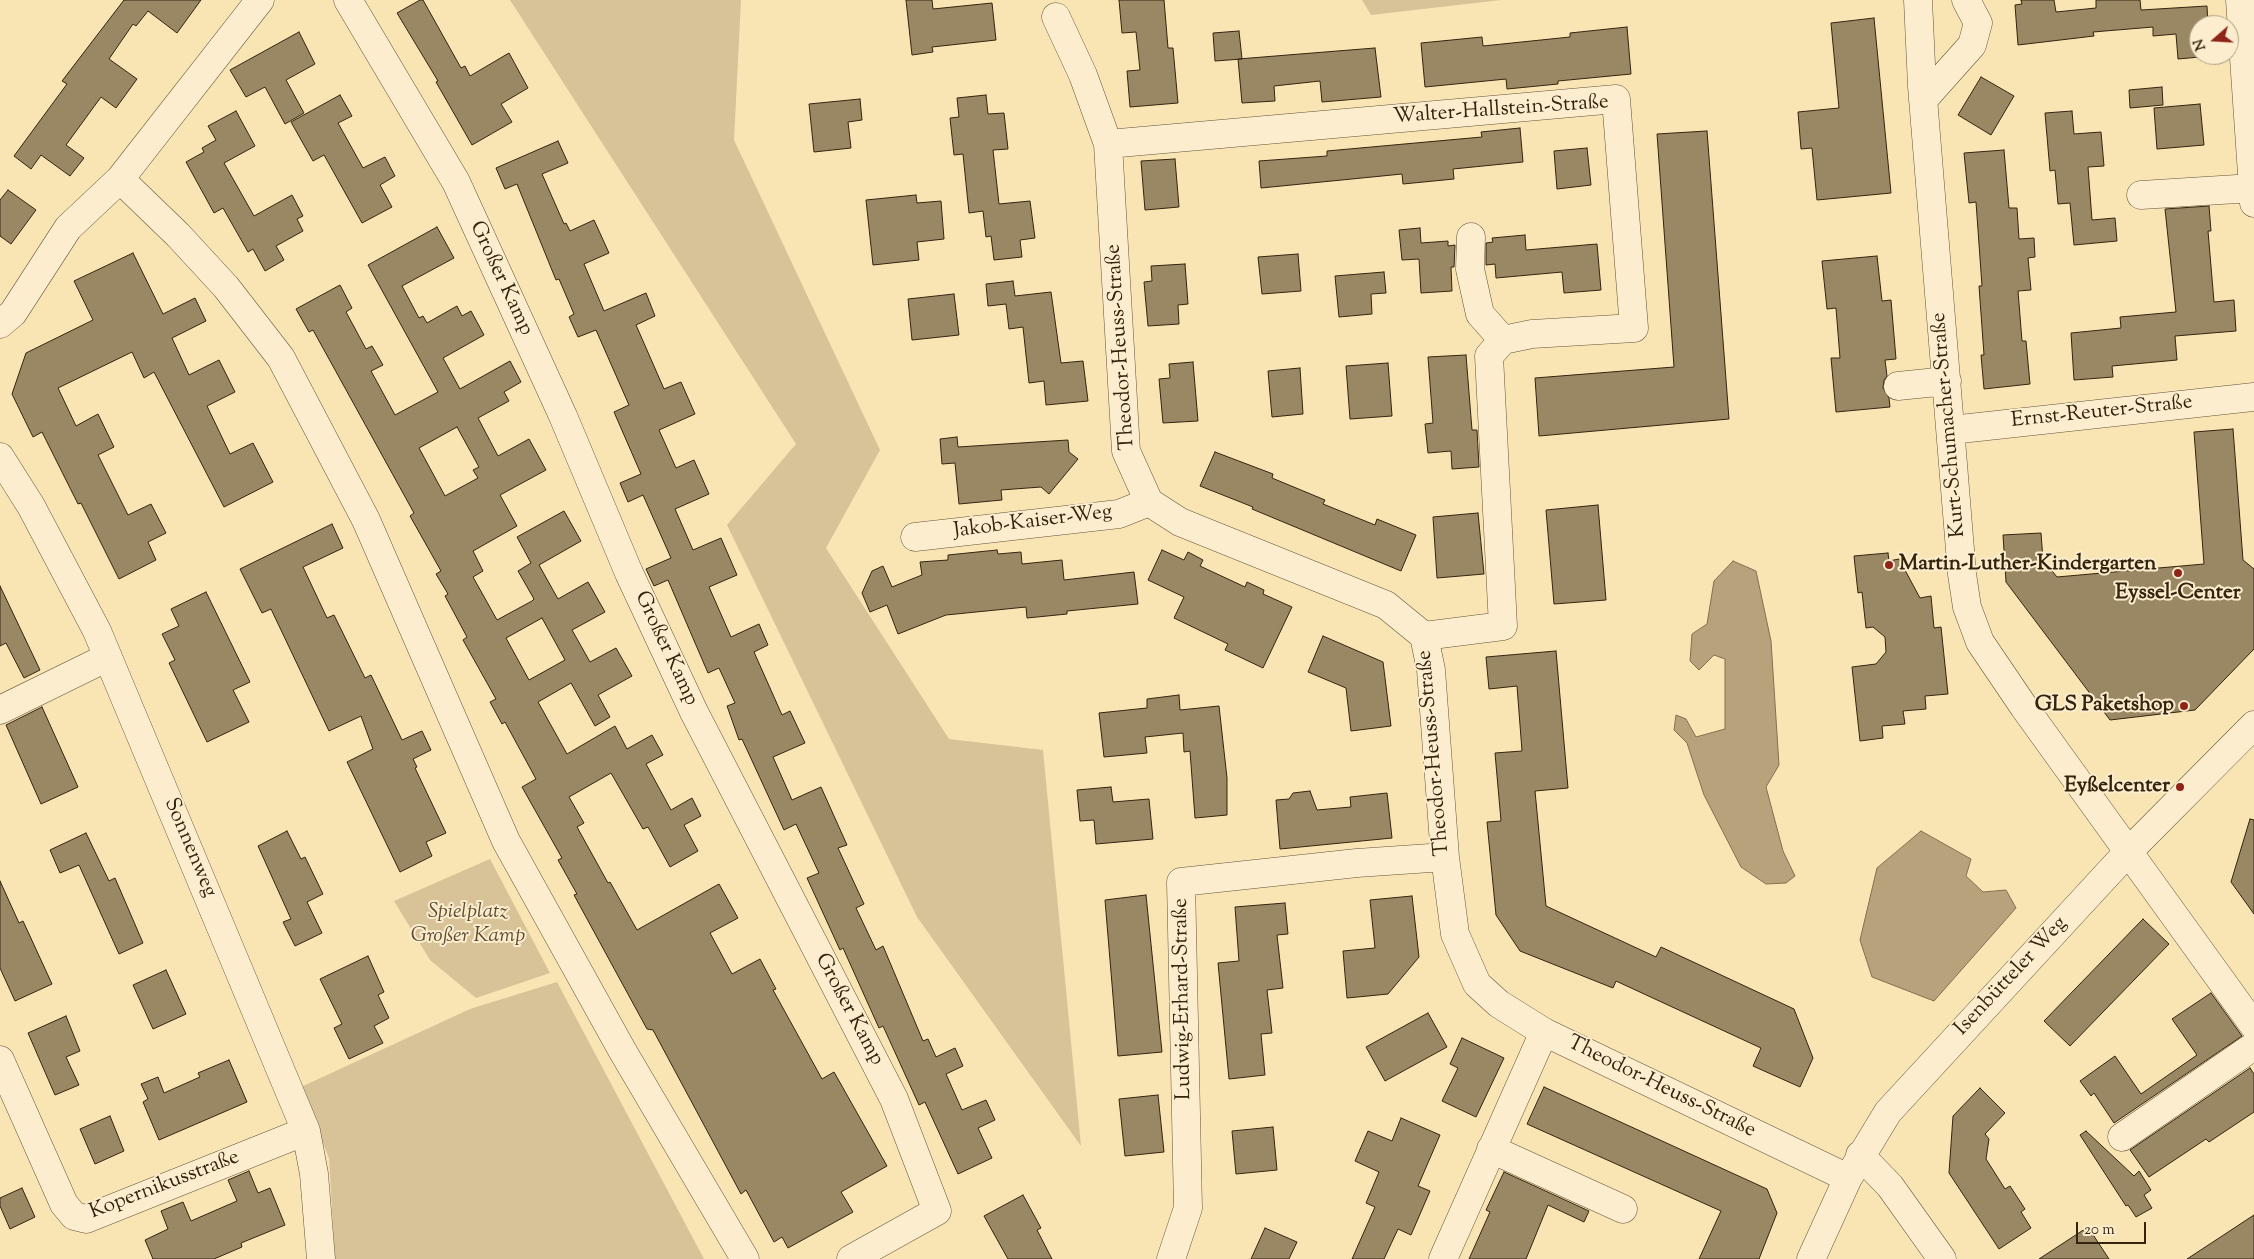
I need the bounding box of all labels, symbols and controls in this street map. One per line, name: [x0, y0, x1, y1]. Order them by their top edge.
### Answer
north arrow: [2189, 15, 2239, 65]
text: N: [2189, 36, 2212, 53]
street label: Walter-Hallstein-Straße: [1392, 91, 1610, 131]
street label: Großer Kamp: [462, 218, 538, 340]
street label: Theodor-Heuss-Straße: [1102, 243, 1142, 451]
street label: Kurt-Schumacher-Straße: [1928, 311, 1972, 539]
street label: Ernst-Reuter-Straße: [2010, 391, 2194, 435]
street label: Jakob-Kaiser-Weg: [952, 501, 1114, 545]
place label: Martin-Luther-Kindergarten: [1899, 552, 2156, 578]
marker: Martin-Luther-Kindergarten: [1883, 559, 1895, 571]
marker: Eyssel-Center: [2172, 567, 2184, 579]
place label: Eyssel-Center: [2115, 581, 2241, 607]
street label: Großer Kamp: [627, 588, 703, 710]
street label: Theodor-Heuss-Straße: [1413, 649, 1457, 857]
place label: GLS Paketshop: [2035, 693, 2174, 719]
marker: GLS Paketshop: [2178, 700, 2190, 712]
place label: Eyßelcenter: [2064, 774, 2170, 800]
marker: Eyßelcenter: [2174, 781, 2186, 793]
street label: Sonnenweg: [157, 795, 221, 901]
street label: Ludwig-Erhard-Straße: [1170, 898, 1198, 1100]
park label: Spielplatz Großer Kamp: [411, 900, 525, 950]
street label: Isenbütteler Weg: [1950, 912, 2074, 1042]
street label: Großer Kamp: [808, 950, 888, 1070]
street label: Theodor-Heuss-Straße: [1563, 1031, 1759, 1145]
street label: Kopernikusstraße: [87, 1146, 243, 1226]
scale bar: [2079, 1212, 2149, 1244]
text: 20 m: [2084, 1220, 2115, 1241]

